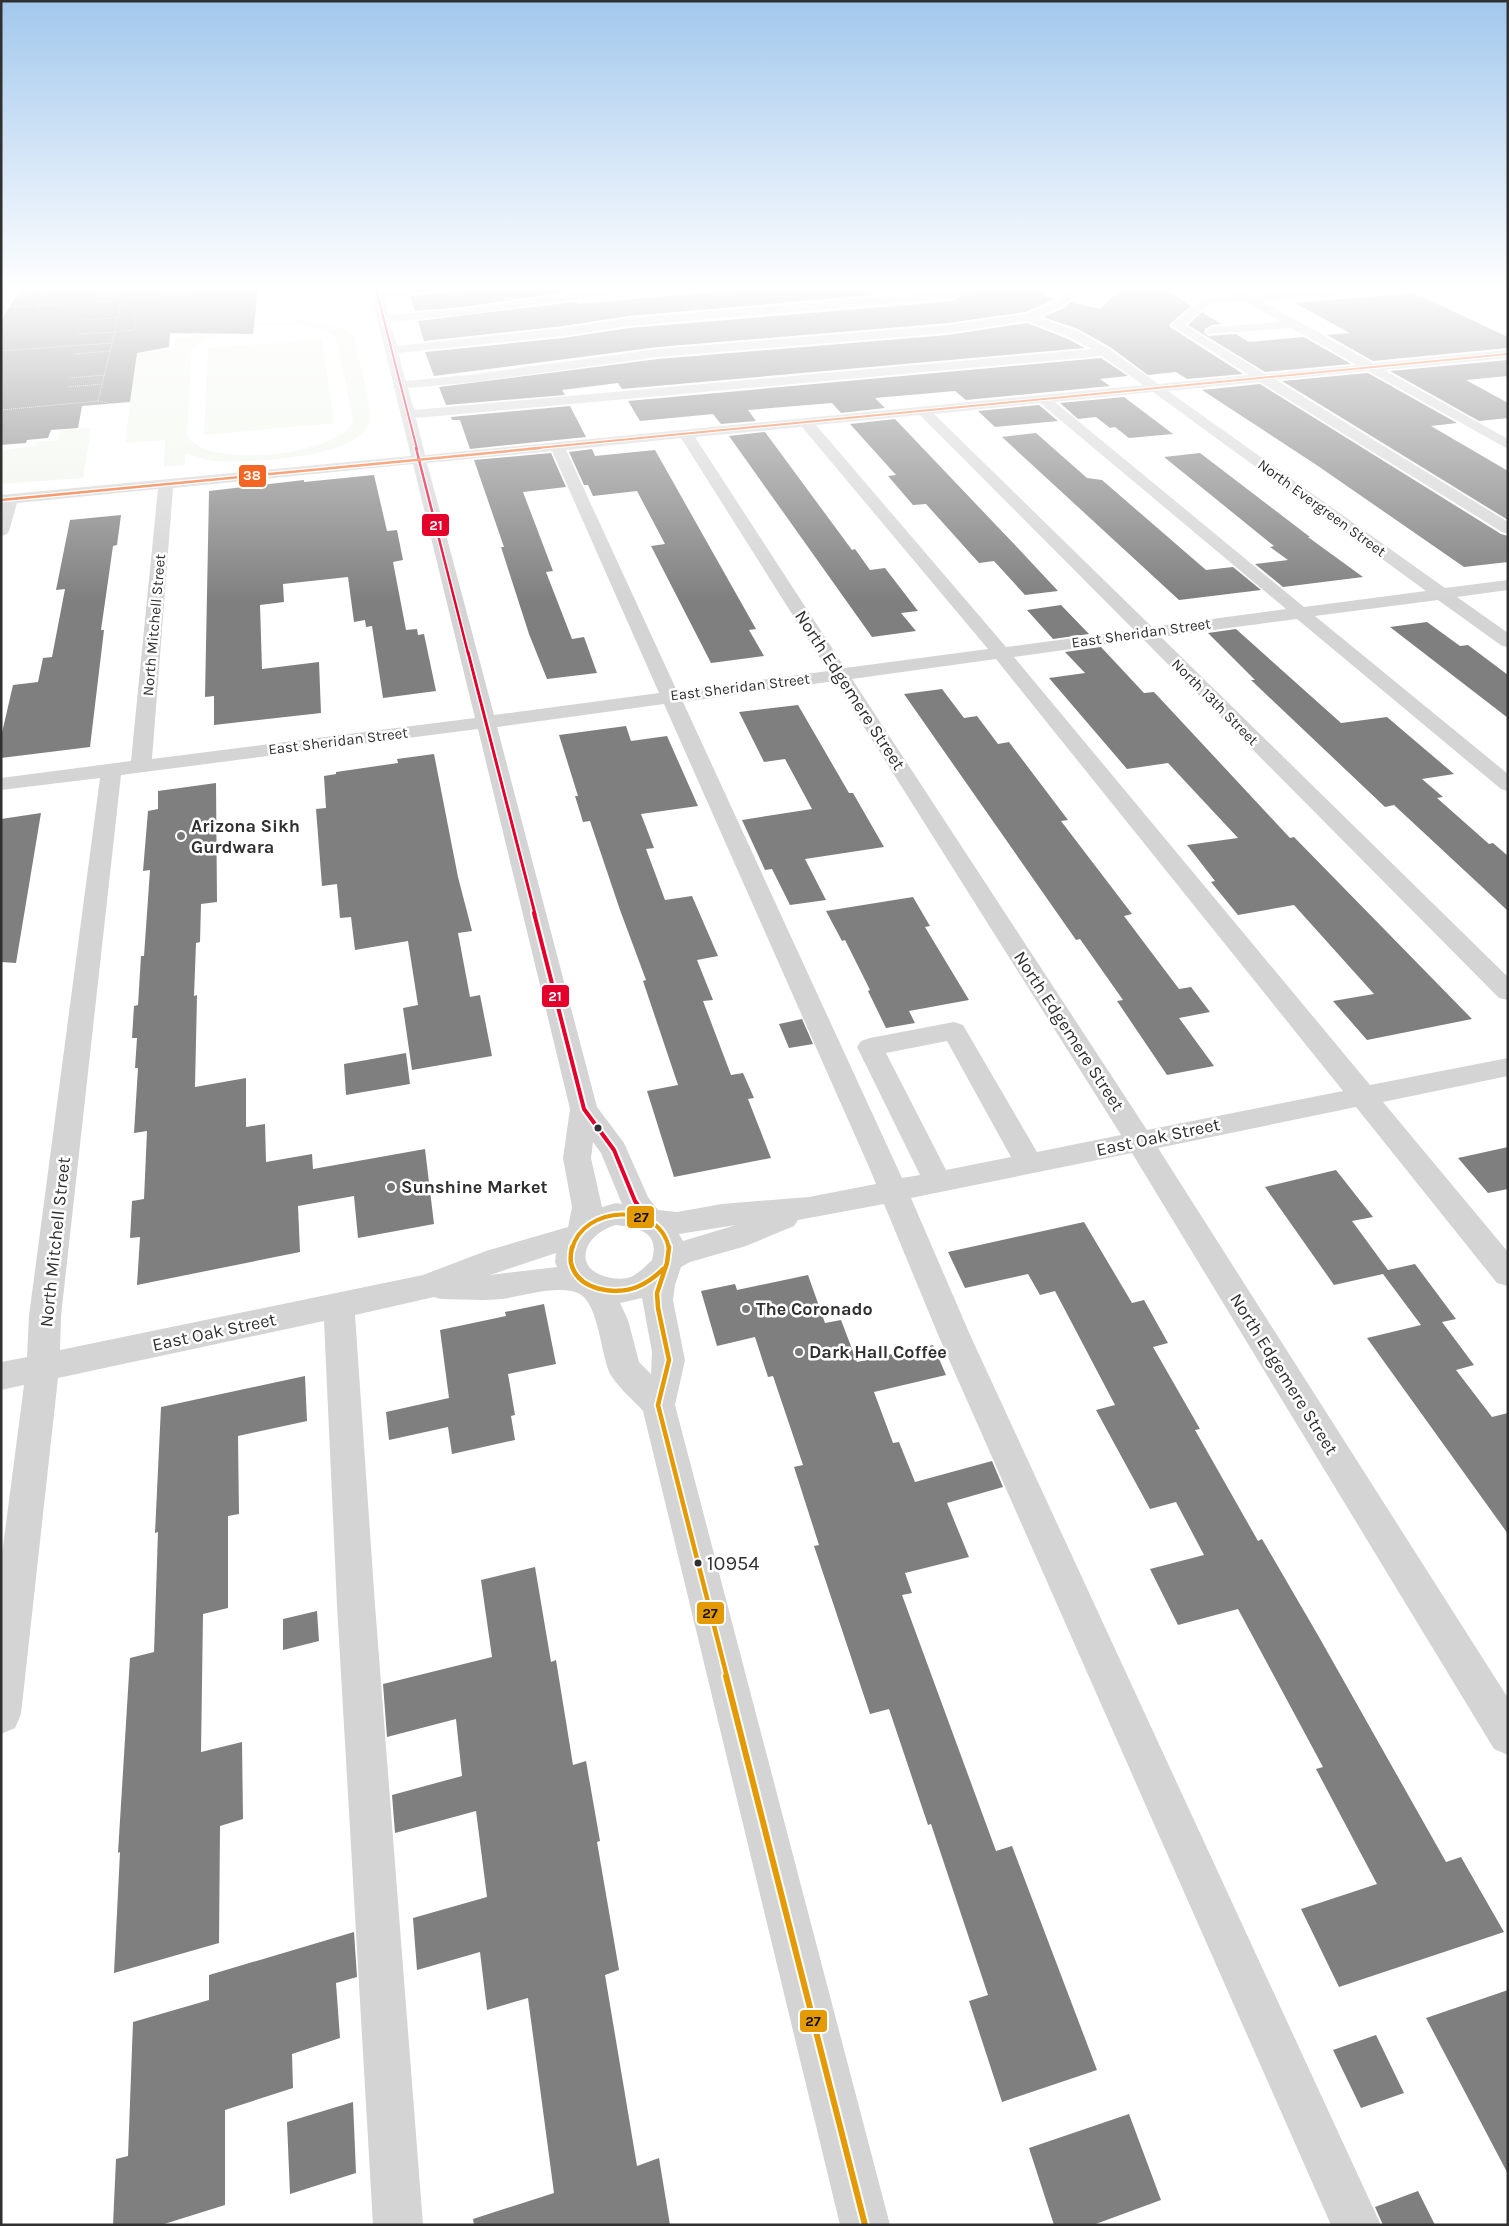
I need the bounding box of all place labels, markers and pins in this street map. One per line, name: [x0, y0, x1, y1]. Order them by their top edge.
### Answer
place label: Arizona Sikh Gurdwara: [191, 815, 300, 858]
marker: Arizona Sikh Gurdwara: [175, 830, 187, 842]
unlabelled marker: [593, 1123, 603, 1133]
place label: Sunshine Market: [401, 1176, 548, 1198]
marker: Sunshine Market: [385, 1181, 397, 1193]
place label: The Coronado: [756, 1298, 873, 1320]
marker: The Coronado: [740, 1303, 752, 1315]
place label: Dark Hall Coffee: [809, 1341, 947, 1363]
marker: Dark Hall Coffee: [793, 1346, 805, 1358]
place label: 10954: [707, 1552, 760, 1575]
marker: 10954: [693, 1558, 703, 1568]

